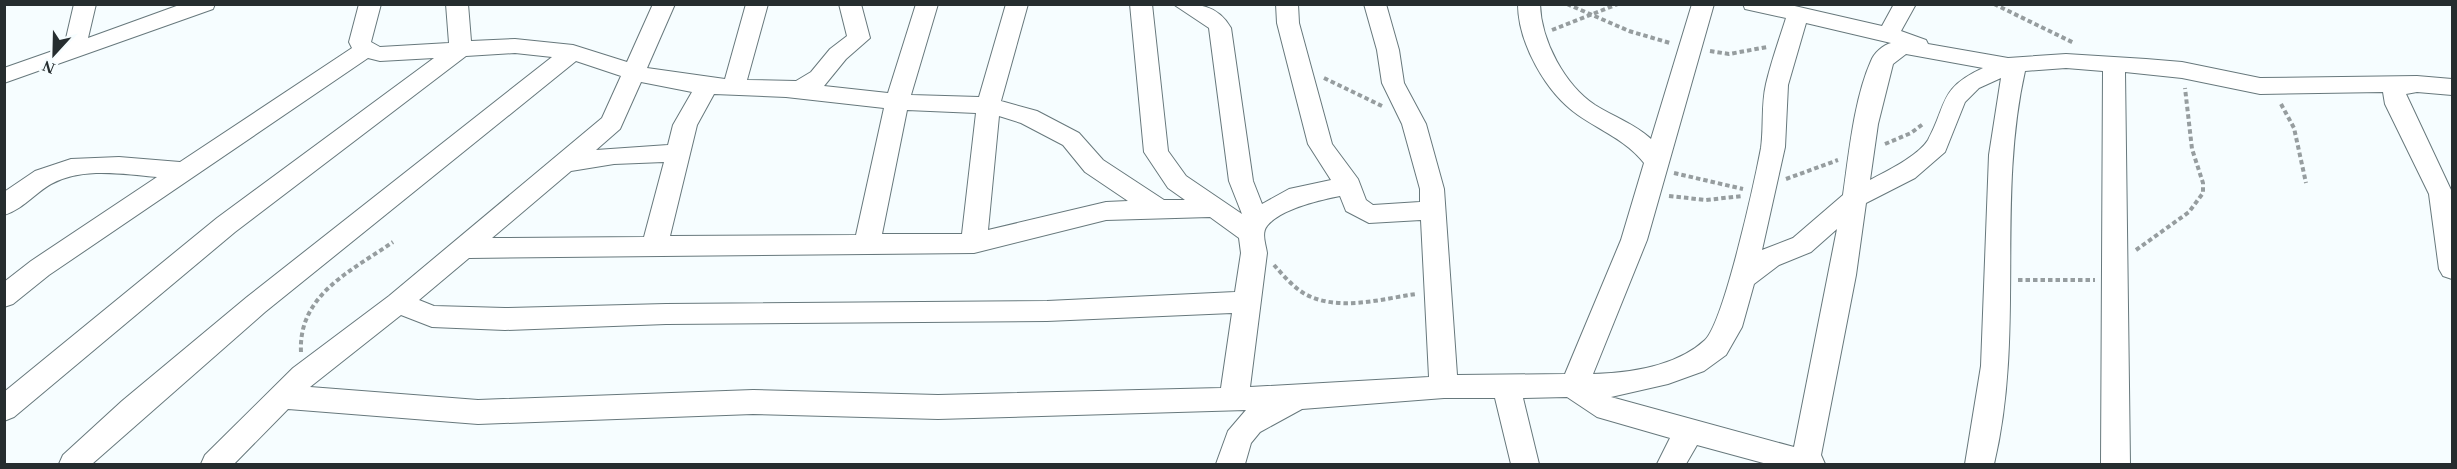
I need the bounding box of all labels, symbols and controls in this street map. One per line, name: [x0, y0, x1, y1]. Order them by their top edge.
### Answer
north arrow: [24, 24, 84, 84]
text: N: [40, 57, 57, 77]

